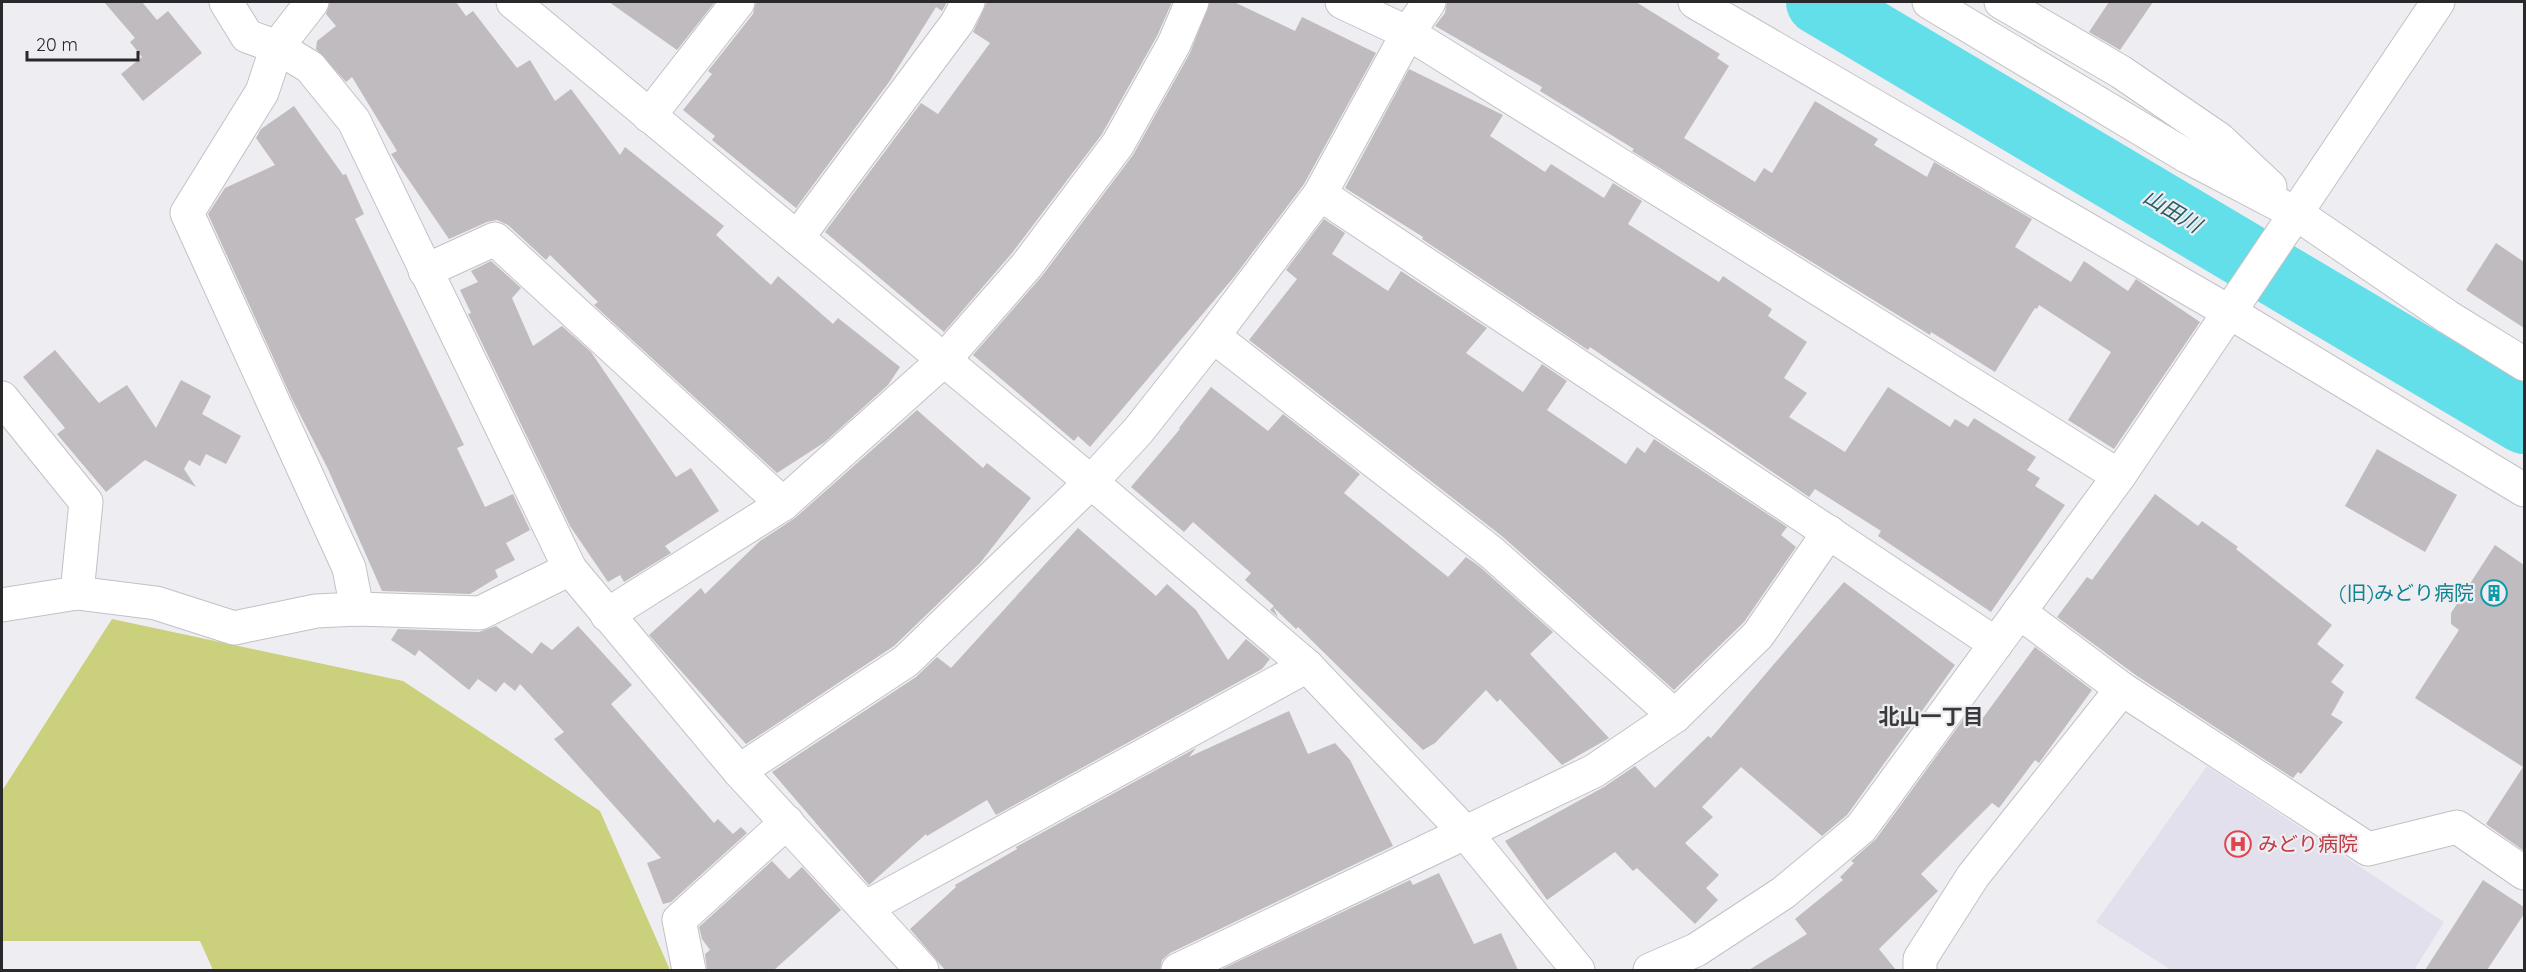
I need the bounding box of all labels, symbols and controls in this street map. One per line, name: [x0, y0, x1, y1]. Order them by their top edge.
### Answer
scale bar: [27, 24, 138, 62]
text: 20 m: [36, 33, 78, 56]
water label: 山田川: [2139, 183, 2208, 239]
building icon: (旧)みどり病院: [2479, 578, 2509, 608]
place label: (旧)みどり病院: [2339, 580, 2474, 605]
district label: 北山一丁目: [1879, 703, 1984, 729]
hospital icon: みどり病院: [2223, 829, 2253, 859]
place label: みどり病院: [2258, 831, 2358, 856]

